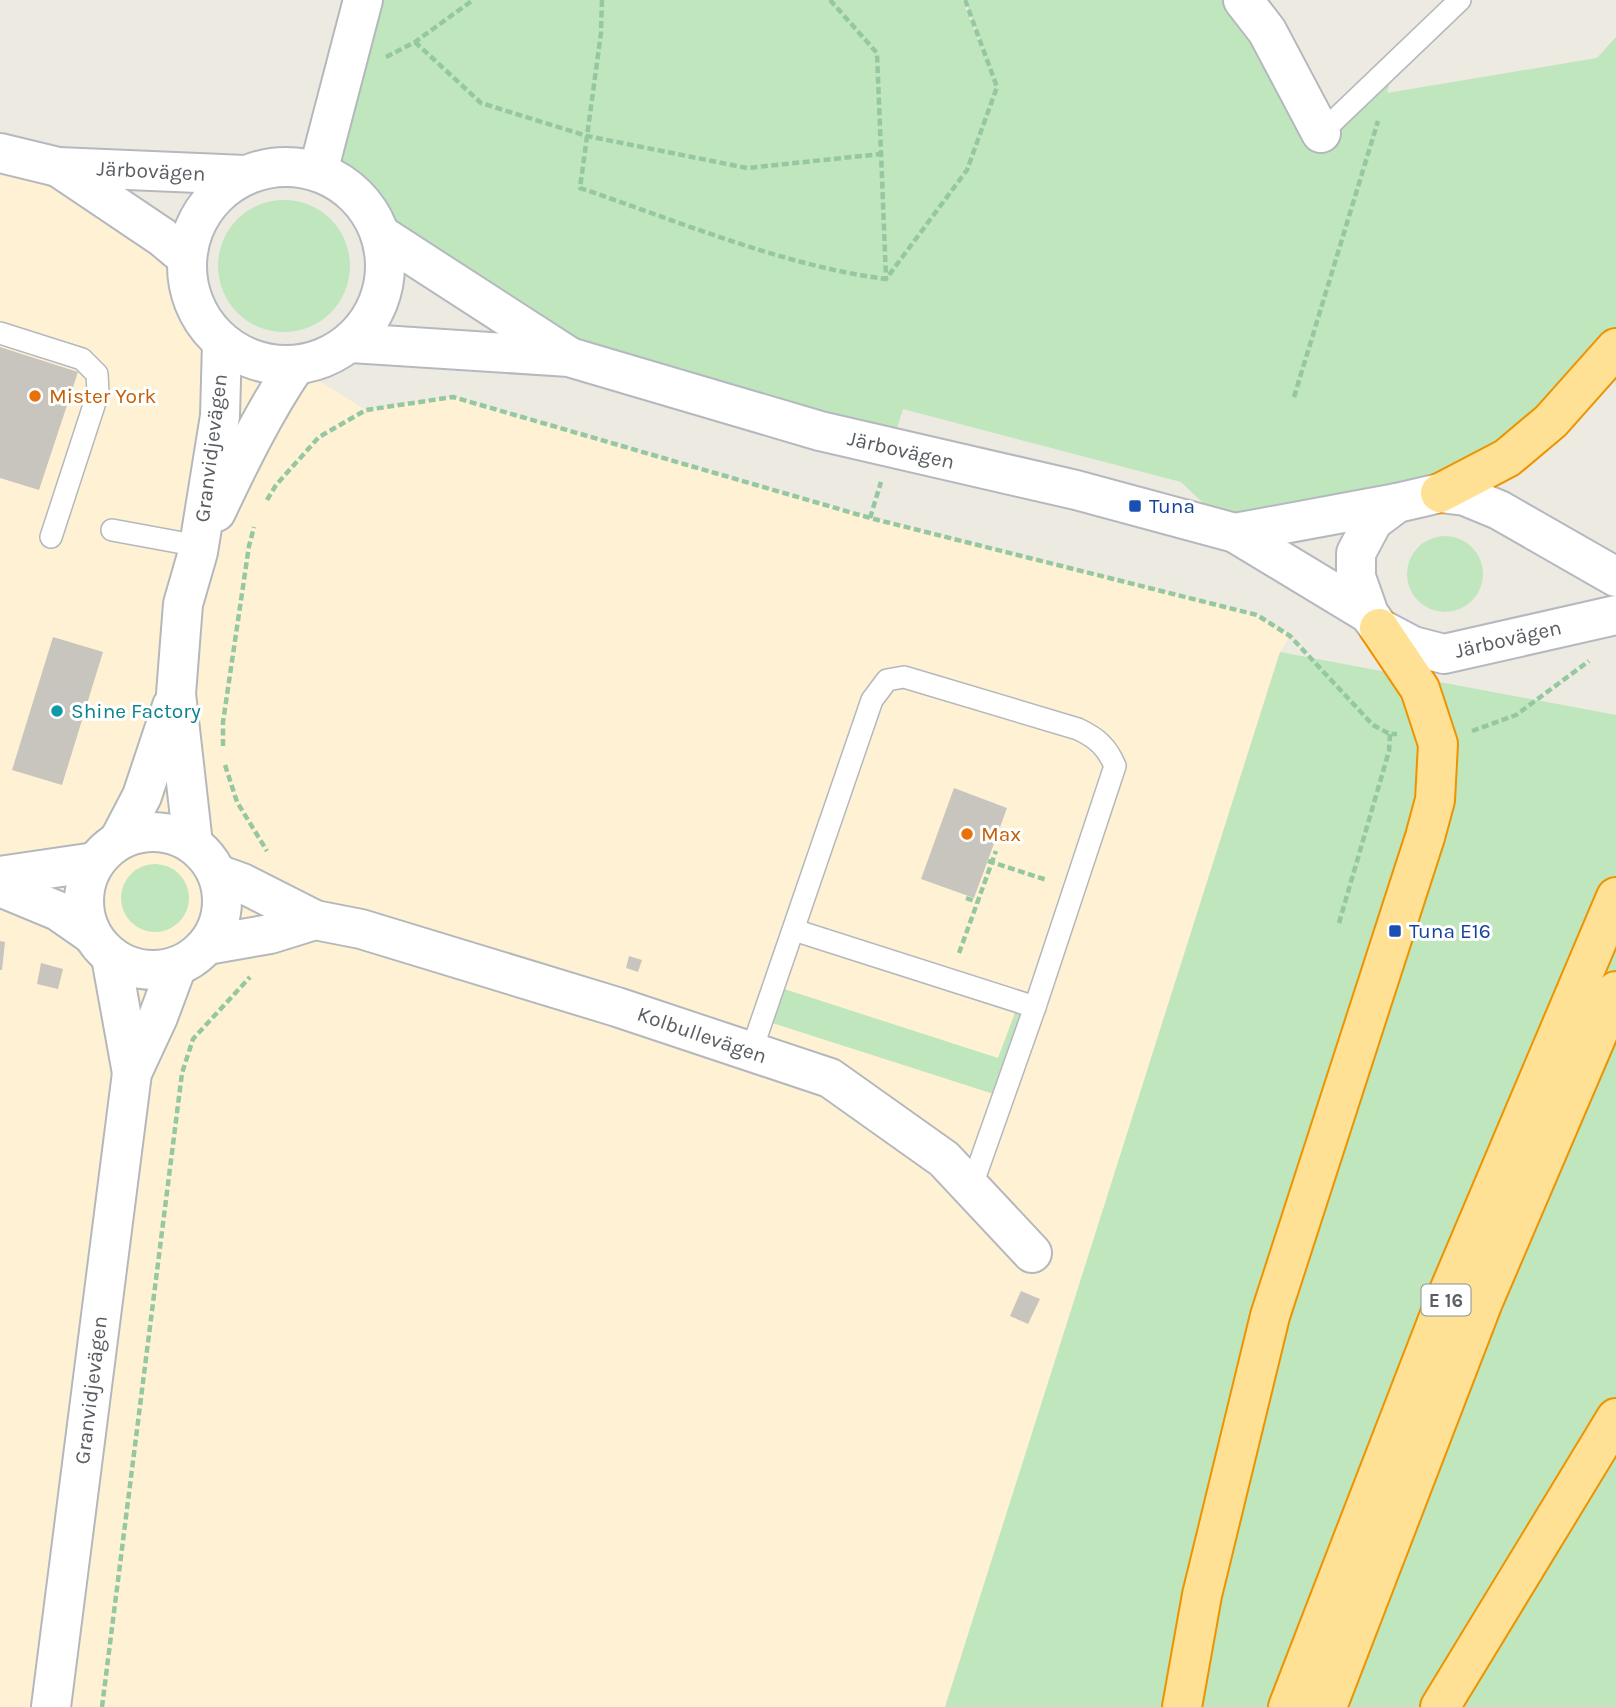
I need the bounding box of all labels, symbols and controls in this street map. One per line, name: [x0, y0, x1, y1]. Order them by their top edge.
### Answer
street label: Järbovägen: [96, 156, 206, 186]
street label: Granvidjevägen: [190, 372, 232, 524]
place label: Mister York: [49, 384, 157, 408]
marker: Mister York: [27, 388, 43, 404]
street label: Järbovägen: [845, 426, 957, 474]
place label: Tuna: [1149, 494, 1195, 518]
marker: Tuna: [1127, 498, 1143, 514]
street label: Järbovägen: [1452, 615, 1564, 663]
place label: Shine Factory: [71, 699, 201, 723]
marker: Shine Factory: [49, 703, 65, 719]
place label: Max: [981, 822, 1021, 846]
marker: Max: [959, 826, 975, 842]
place label: Tuna E16: [1409, 919, 1491, 943]
marker: Tuna E16: [1387, 923, 1403, 939]
street label: Kolbullevägen: [634, 1002, 770, 1068]
road number: E 16: [1422, 1284, 1470, 1316]
street label: Granvidjevägen: [70, 1314, 112, 1466]

